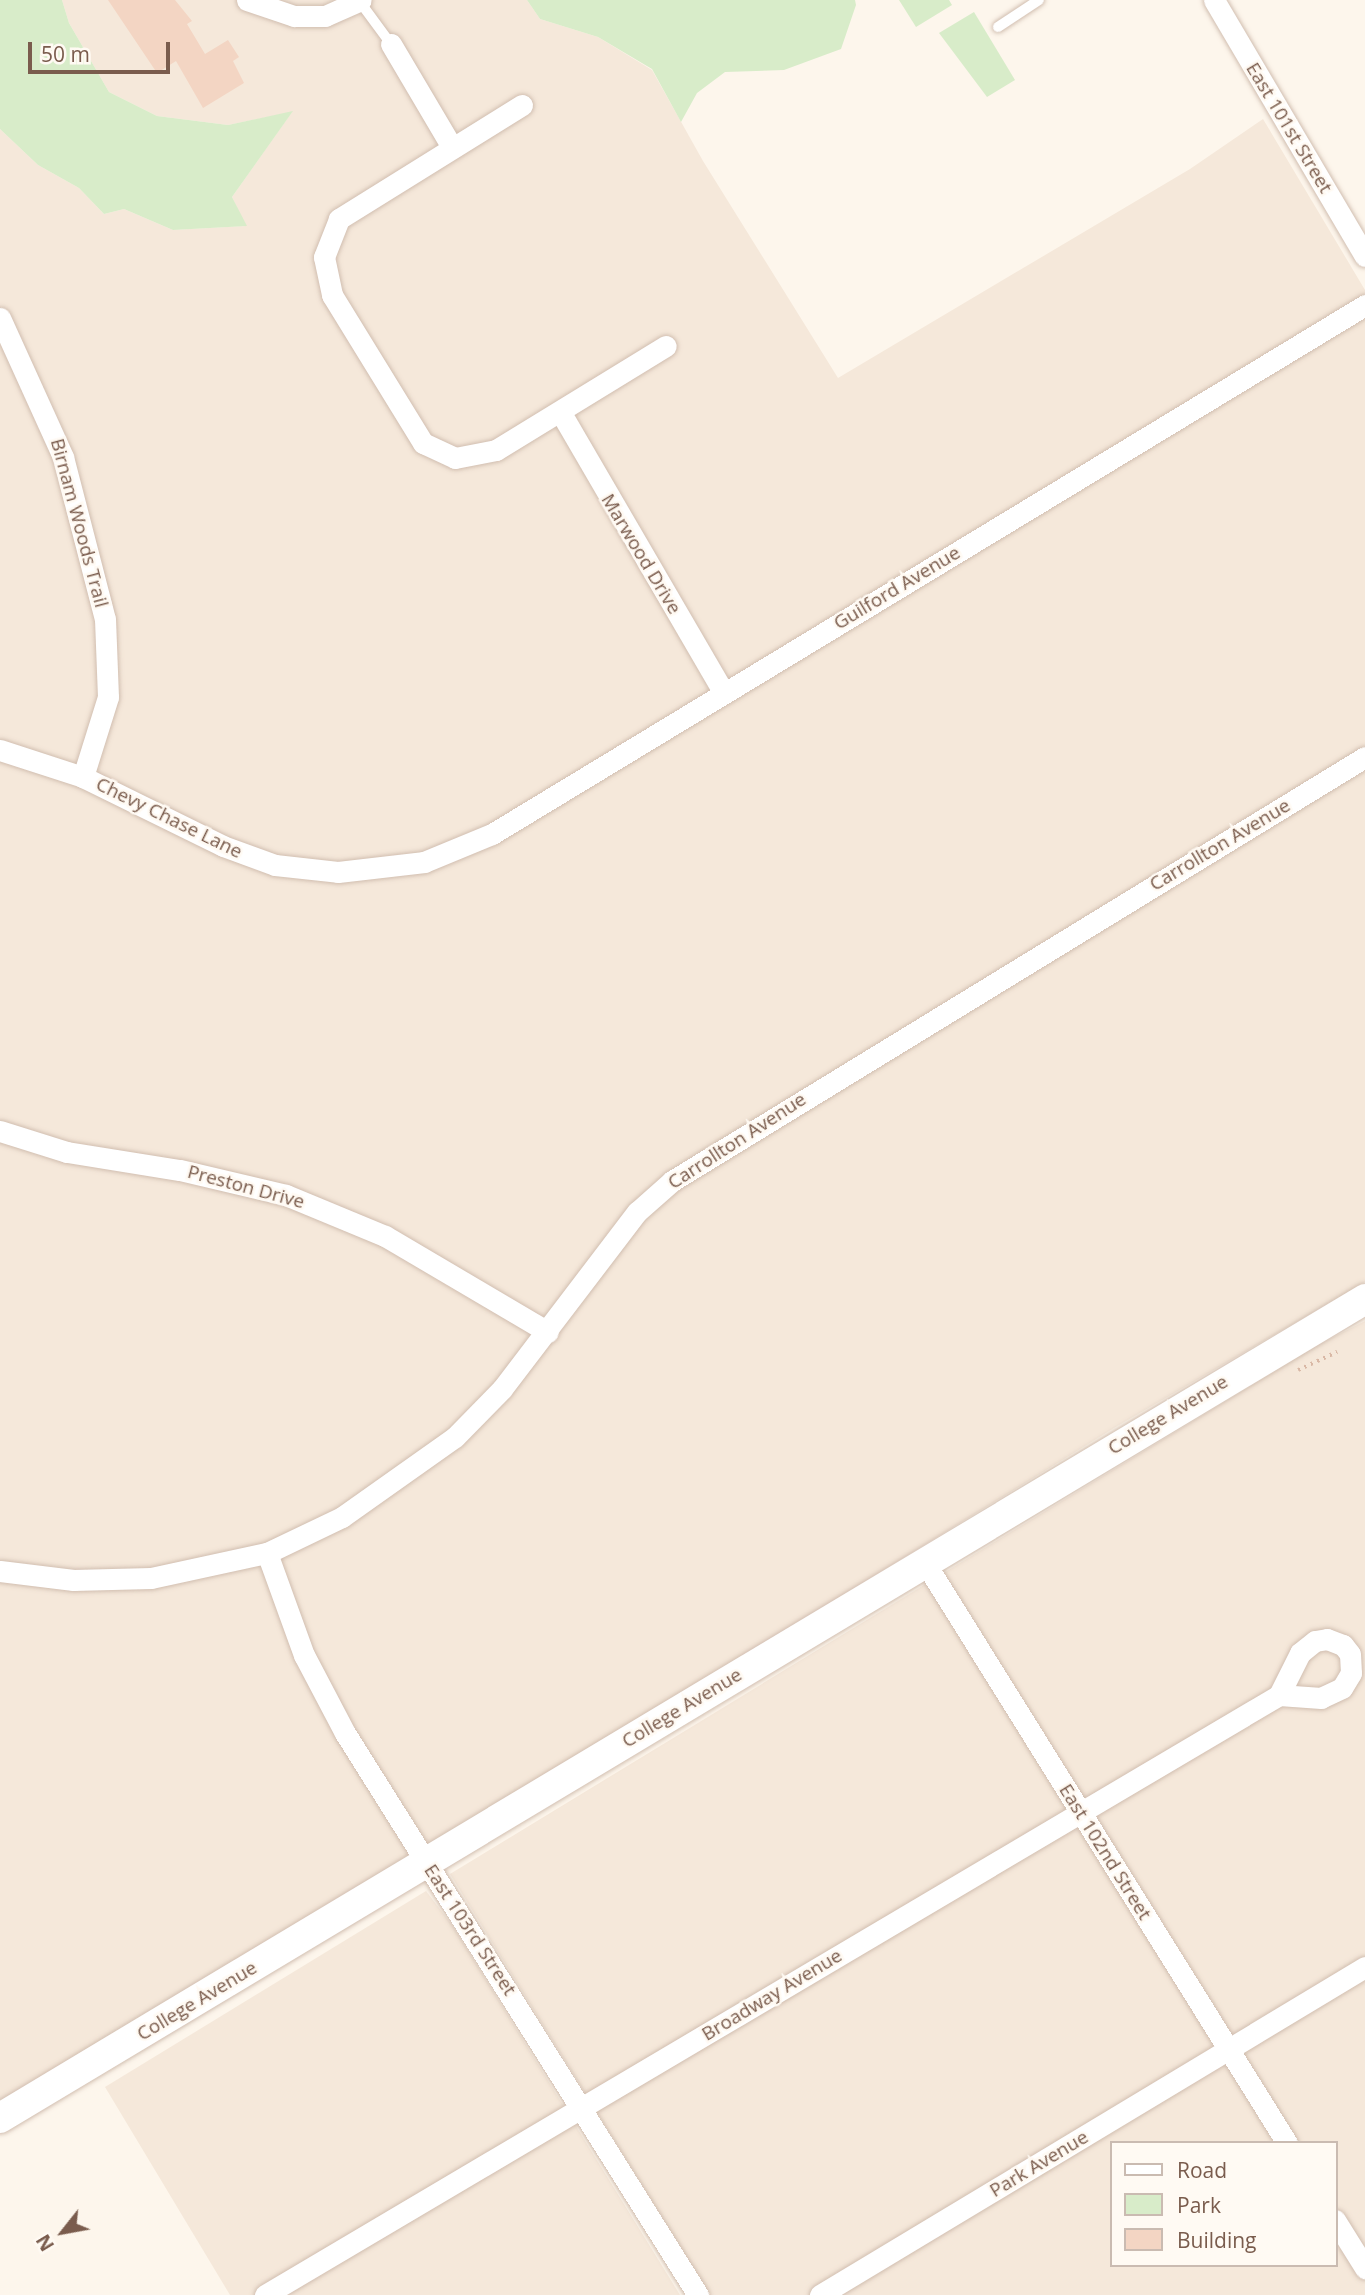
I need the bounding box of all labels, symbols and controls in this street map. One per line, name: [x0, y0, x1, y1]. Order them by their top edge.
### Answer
scale bar: [32, 28, 173, 72]
text: 50 m: [41, 40, 90, 68]
street label: East 101st Street: [1241, 59, 1337, 197]
street label: Birnam Woods Trail: [45, 436, 113, 610]
street label: Marwood Drive: [596, 490, 686, 618]
street label: Guilford Avenue: [830, 541, 964, 635]
street label: Chevy Chase Lane: [92, 773, 246, 863]
street label: Carrollton Avenue: [1146, 794, 1294, 896]
street label: Carrollton Avenue: [664, 1088, 810, 1194]
street label: Preston Drive: [185, 1160, 307, 1214]
street label: College Avenue: [1104, 1370, 1232, 1460]
street label: College Avenue: [618, 1663, 746, 1753]
street label: East 102nd Street: [1054, 1780, 1156, 1924]
street label: East 103rd Street: [419, 1860, 521, 2000]
street label: Broadway Avenue: [698, 1944, 846, 2046]
street label: College Avenue: [133, 1956, 261, 2046]
street label: Park Avenue: [986, 2126, 1092, 2202]
legend: [1110, 2141, 1337, 2267]
text: Road: [1177, 2156, 1227, 2184]
text: Park: [1177, 2191, 1221, 2219]
north arrow: [28, 2197, 98, 2267]
text: Building: [1177, 2226, 1256, 2254]
text: N: [30, 2230, 60, 2256]

